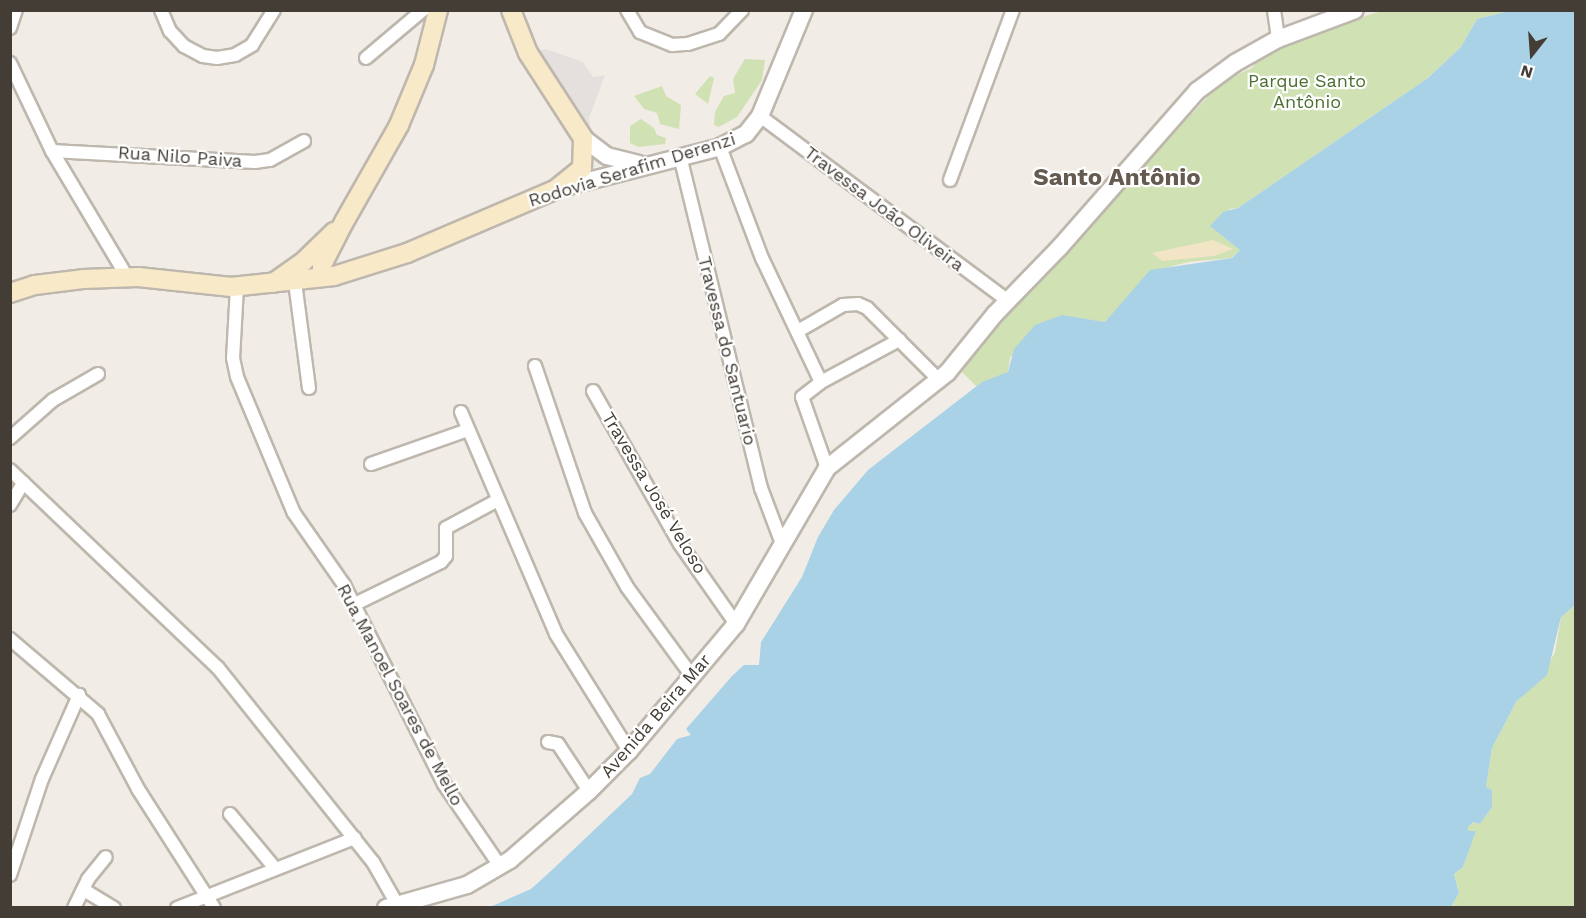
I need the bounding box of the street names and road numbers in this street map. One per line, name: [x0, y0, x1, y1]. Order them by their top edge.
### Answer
street label: Rodovia Serafim Derenzi: [526, 128, 738, 212]
street label: Rua Nilo Paiva: [117, 142, 243, 172]
street label: Travessa João Oliveira: [800, 142, 968, 276]
street label: Travessa do Santuario: [693, 254, 761, 448]
street label: Travessa José Veloso: [597, 408, 711, 578]
street label: Rua Manoel Soares de Mello: [332, 580, 468, 810]
street label: Avenida Beira Mar: [596, 649, 716, 783]

